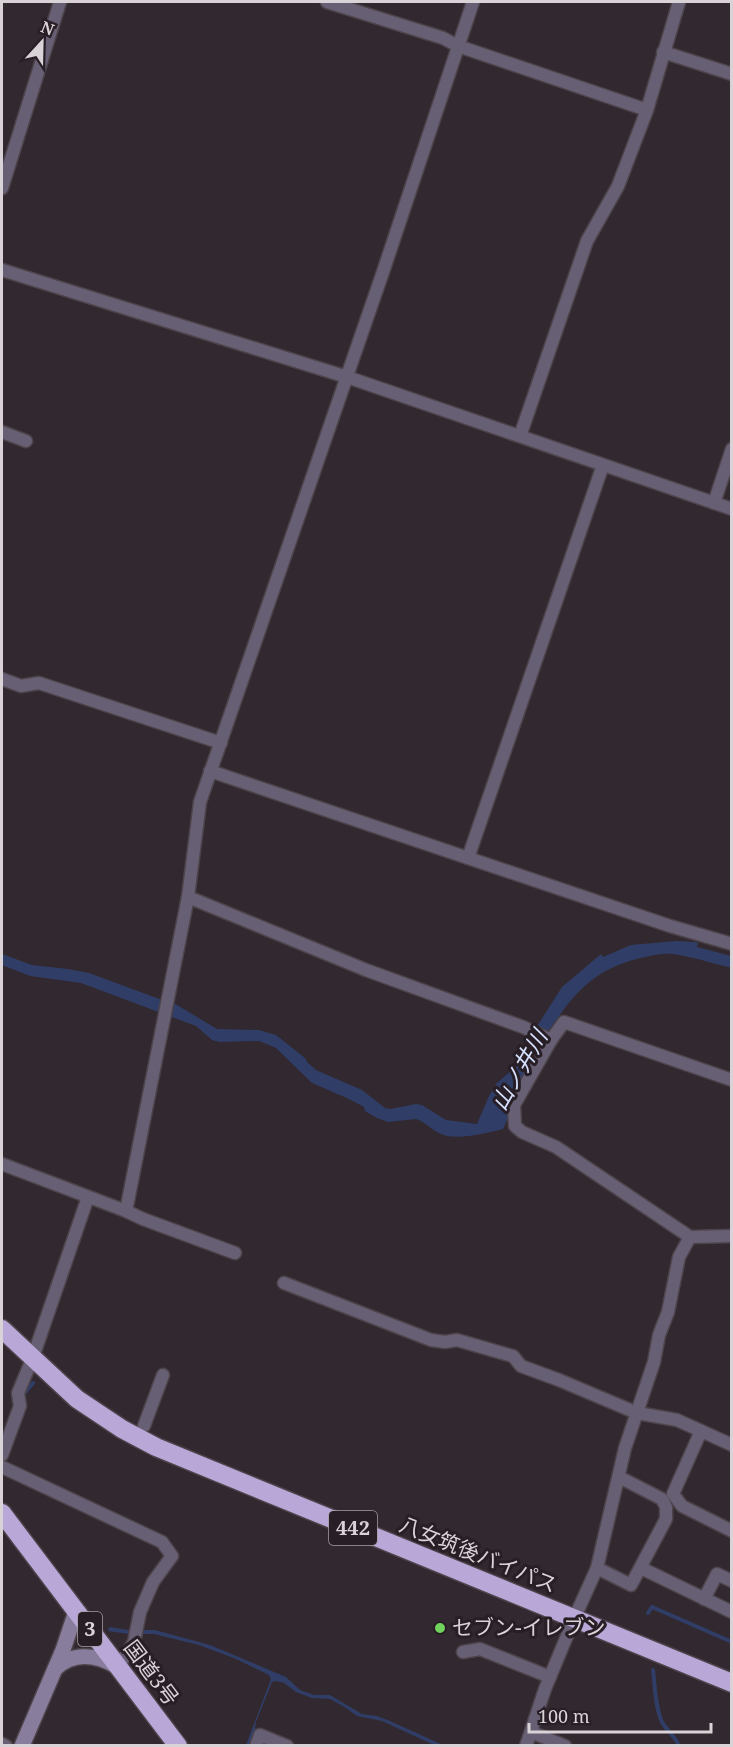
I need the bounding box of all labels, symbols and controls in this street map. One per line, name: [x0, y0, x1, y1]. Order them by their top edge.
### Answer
north arrow: [12, 12, 72, 72]
text: N: [38, 16, 58, 41]
water label: 山ノ井川: [483, 1022, 554, 1115]
street label: 八女筑後バイパス: [395, 1510, 561, 1598]
road number: 442: [329, 1511, 377, 1545]
road number: 3: [78, 1612, 102, 1646]
place label: セブン-イレブン: [452, 1613, 606, 1641]
marker: セブン-イレブン: [433, 1621, 447, 1635]
street label: 国道3号: [118, 1634, 185, 1711]
scale bar: [529, 1696, 710, 1734]
text: 100 m: [538, 1704, 590, 1728]

